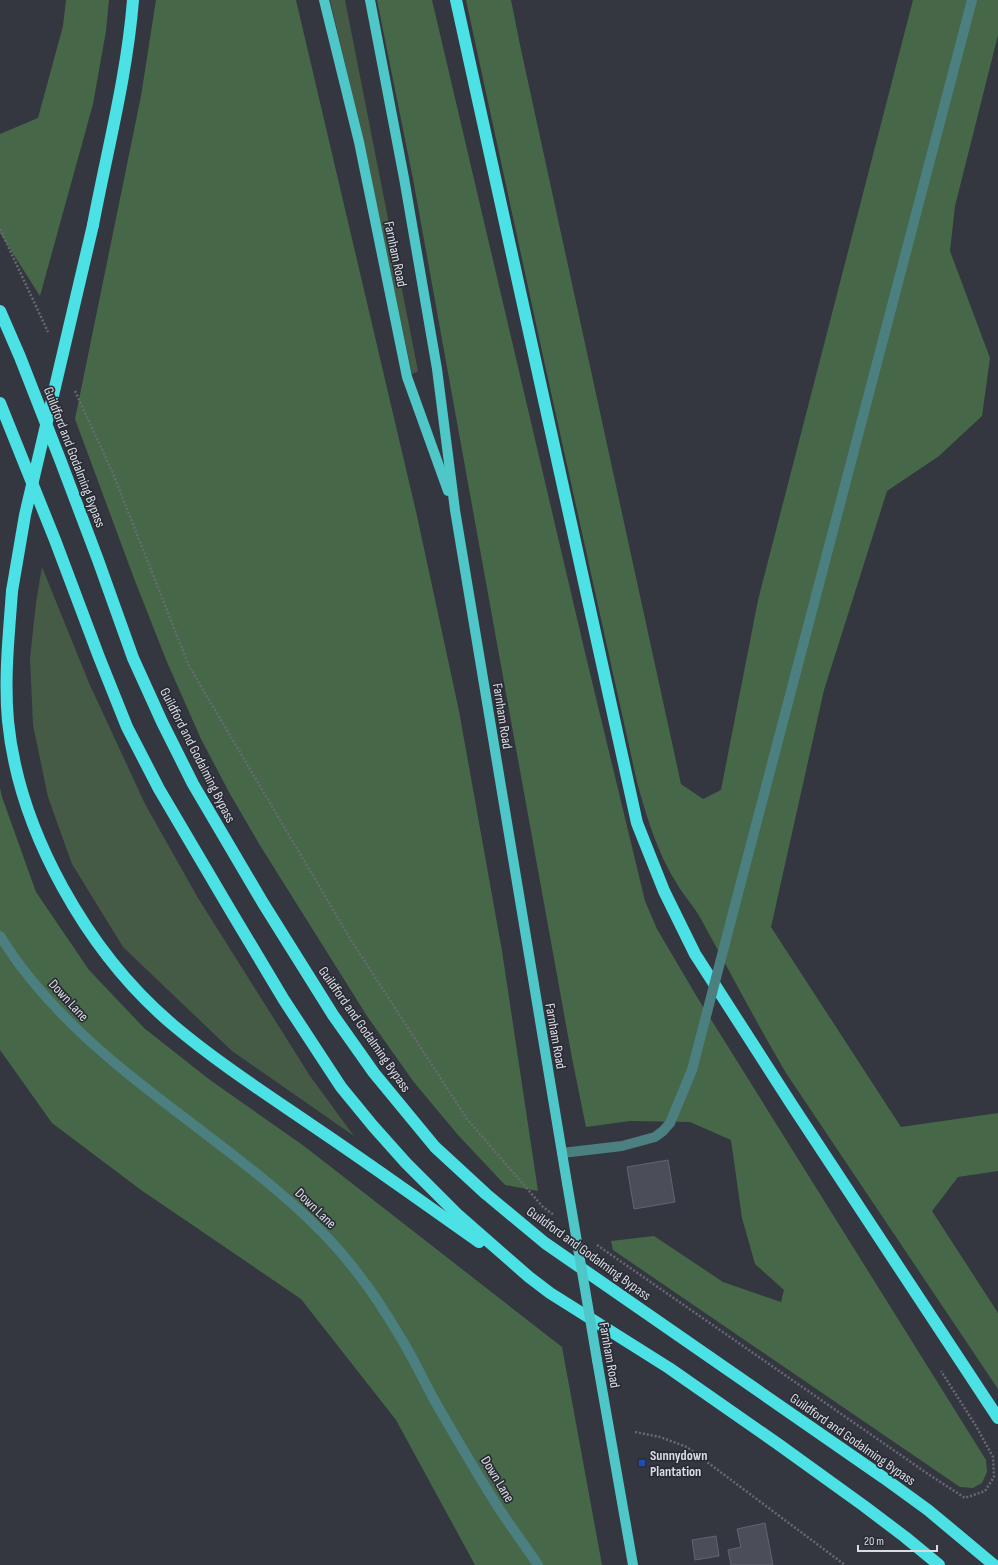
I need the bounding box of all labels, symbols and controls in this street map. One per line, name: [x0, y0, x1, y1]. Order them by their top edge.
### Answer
street label: Farnham Road: [380, 220, 411, 288]
street label: Guildford and Godalming Bypass: [40, 384, 109, 530]
street label: Farnham Road: [489, 682, 516, 750]
street label: Guildford and Godalming Bypass: [156, 685, 239, 826]
street label: Guildford and Godalming Bypass: [315, 963, 414, 1095]
street label: Down Lane: [45, 976, 92, 1025]
street label: Farnham Road: [541, 1002, 570, 1070]
street label: Down Lane: [291, 1185, 340, 1232]
street label: Guildford and Godalming Bypass: [523, 1203, 654, 1304]
street label: Farnham Road: [595, 1321, 624, 1389]
street label: Guildford and Godalming Bypass: [787, 1390, 919, 1489]
place label: Sunnydown Plantation: [650, 1447, 707, 1480]
street label: Down Lane: [477, 1453, 518, 1505]
marker: Sunnydown Plantation: [637, 1458, 647, 1468]
scale bar: [858, 1527, 937, 1553]
text: 20 m: [864, 1534, 884, 1549]

